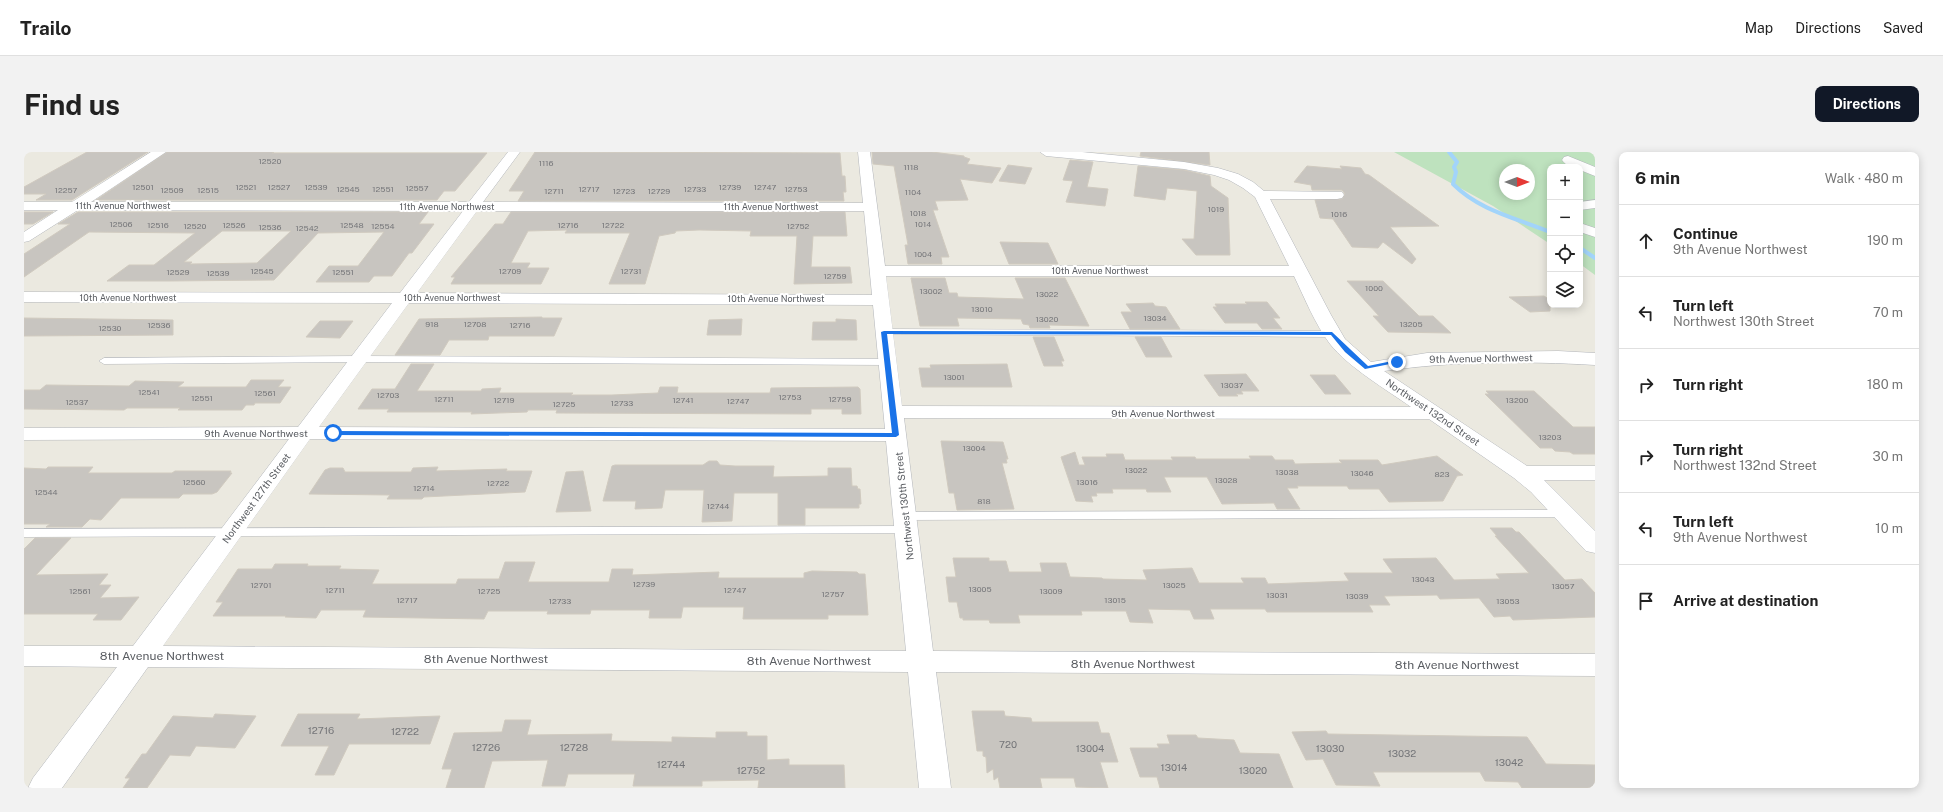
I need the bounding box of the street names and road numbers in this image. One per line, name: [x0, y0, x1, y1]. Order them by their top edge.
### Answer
street label: 11th Avenue Northwest: [76, 200, 171, 211]
street label: 11th Avenue Northwest: [400, 201, 495, 212]
street label: 11th Avenue Northwest: [724, 201, 819, 212]
street label: 10th Avenue Northwest: [1052, 265, 1149, 276]
street label: 10th Avenue Northwest: [80, 292, 177, 303]
street label: 10th Avenue Northwest: [404, 292, 501, 303]
street label: 10th Avenue Northwest: [728, 293, 825, 304]
street label: 9th Avenue Northwest: [1429, 351, 1533, 365]
street label: Northwest 132nd Street: [1384, 376, 1482, 448]
street label: 9th Avenue Northwest: [1111, 407, 1215, 419]
street label: 9th Avenue Northwest: [204, 427, 308, 439]
street label: Northwest 127th Street: [219, 451, 293, 545]
street label: Northwest 130th Street: [892, 451, 916, 561]
street label: 8th Avenue Northwest: [100, 649, 225, 663]
street label: 8th Avenue Northwest: [424, 652, 549, 666]
street label: 8th Avenue Northwest: [747, 654, 872, 668]
street label: 8th Avenue Northwest: [1071, 657, 1196, 671]
street label: 8th Avenue Northwest: [1395, 658, 1520, 672]

